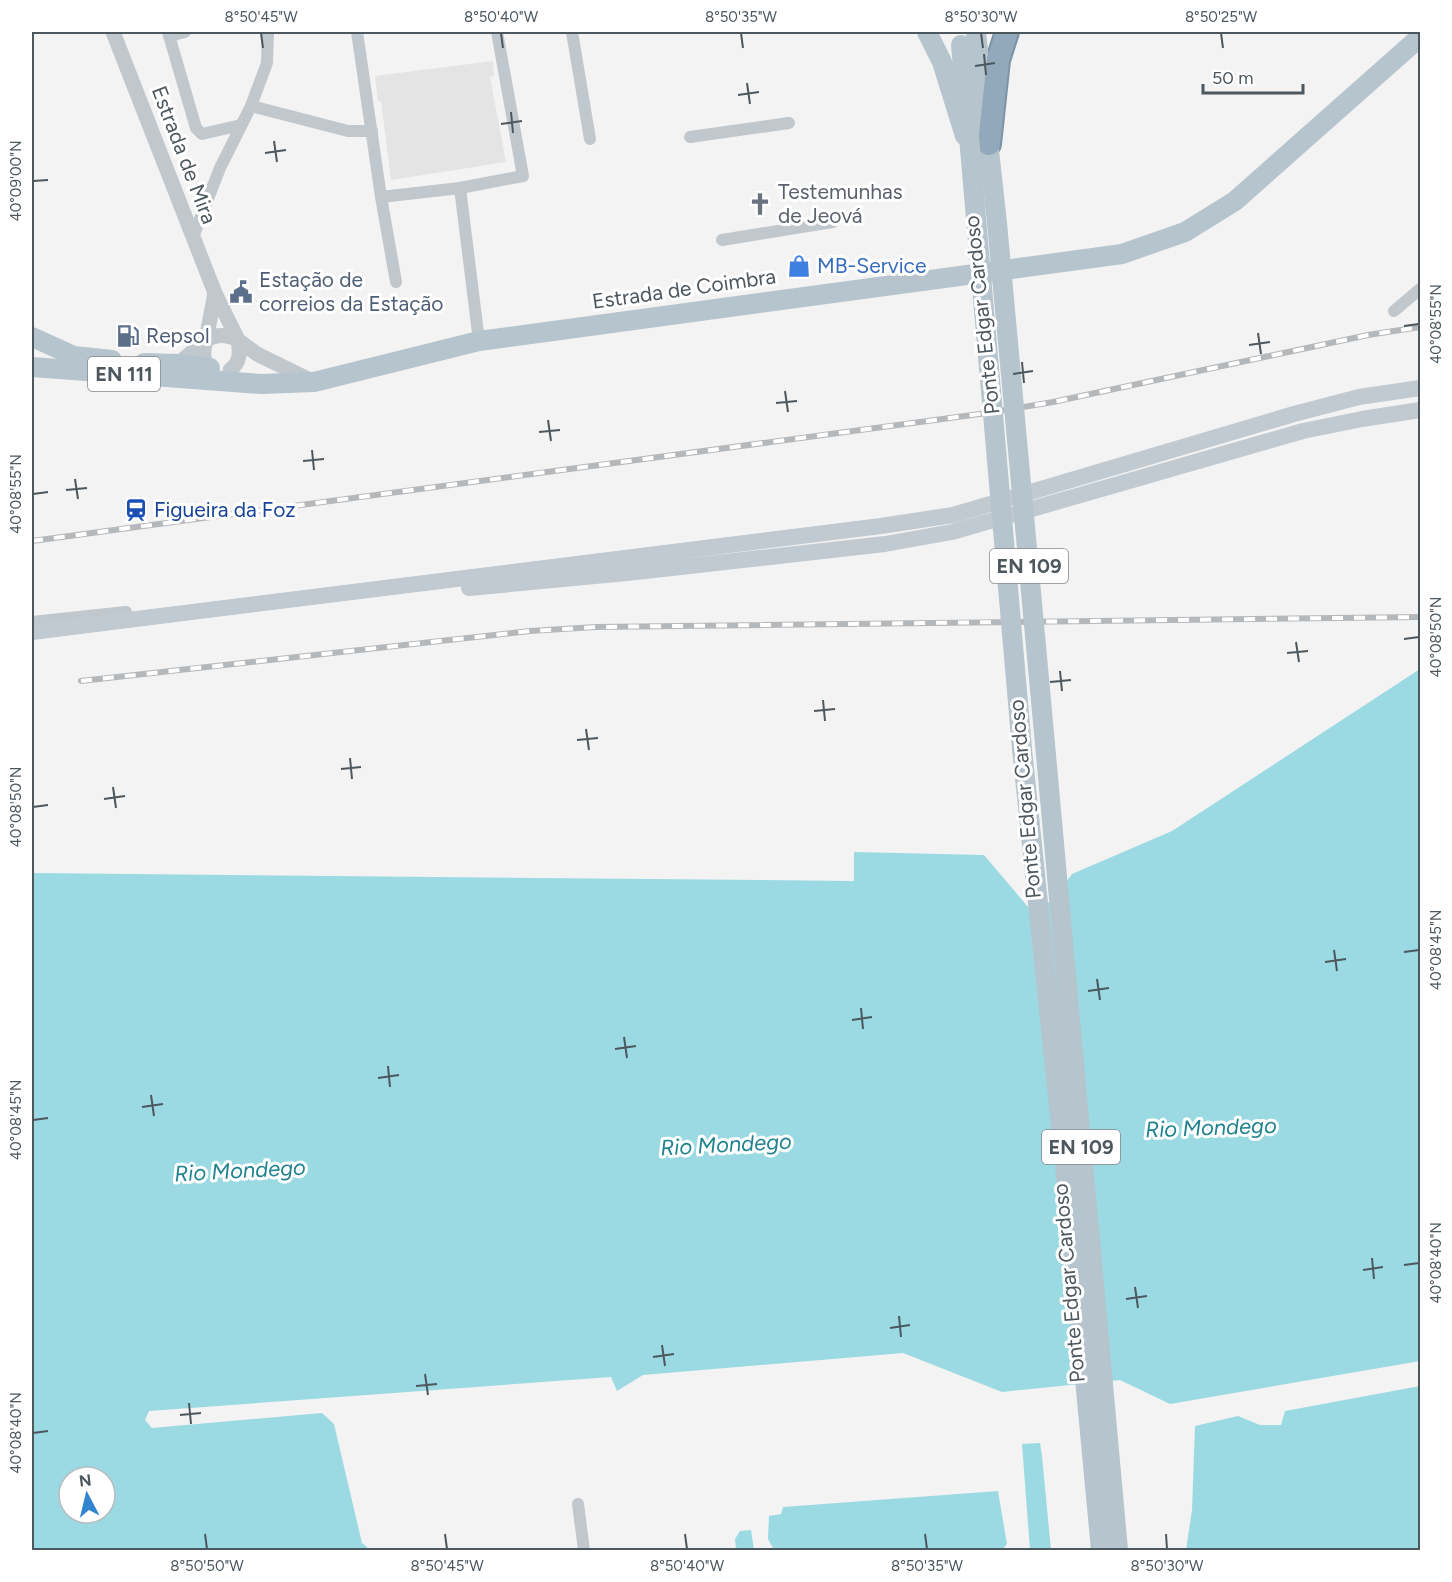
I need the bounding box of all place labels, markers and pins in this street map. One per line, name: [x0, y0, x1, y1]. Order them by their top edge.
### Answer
place label: Testemunhas de Jeová: [778, 179, 902, 228]
church icon: Testemunhas de Jeová: [747, 191, 773, 217]
shop icon: MB-Service: [786, 253, 812, 279]
place label: MB-Service: [817, 253, 926, 278]
place label: Estação de correios da Estação: [259, 267, 443, 316]
public building icon: Estação de correios da Estação: [228, 279, 254, 305]
fuel station icon: Repsol: [115, 323, 141, 349]
place label: Repsol: [146, 323, 210, 348]
station icon: Figueira da Foz: [123, 497, 149, 523]
place label: Figueira da Foz: [154, 497, 296, 522]

